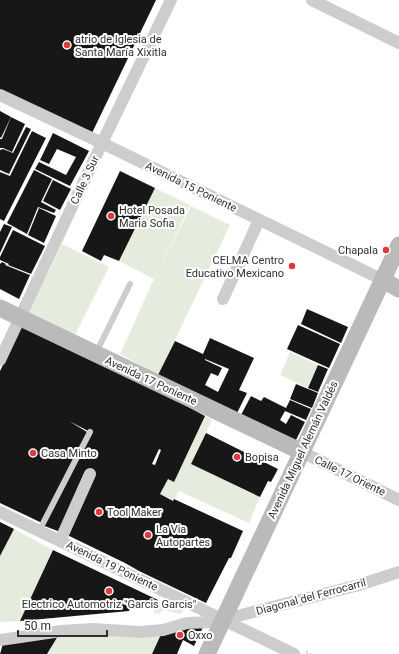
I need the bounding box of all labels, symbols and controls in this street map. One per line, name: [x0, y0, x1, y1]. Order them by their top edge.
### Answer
place label: atrio de Iglesia de Santa María Xixitla: [75, 33, 167, 59]
marker: atrio de Iglesia de Santa María Xixitla: [62, 40, 72, 50]
street label: Calle 3 Sur: [68, 153, 102, 206]
street label: Avenida 15 Poniente: [143, 159, 239, 215]
place label: Hotel Posada Maria Sofia: [119, 204, 185, 230]
marker: Hotel Posada Maria Sofia: [106, 211, 116, 221]
place label: Chapala: [338, 244, 378, 257]
marker: Chapala: [381, 245, 391, 255]
place label: CELMA Centro Educativo Mexicano: [186, 254, 284, 280]
marker: CELMA Centro Educativo Mexicano: [287, 261, 297, 271]
street label: Avenida 17 Poniente: [103, 354, 199, 408]
street label: Avenida Miguel Alemán Valdés: [265, 379, 341, 521]
place label: Casa Minto: [41, 447, 97, 460]
marker: Casa Minto: [28, 448, 38, 458]
place label: Bopisa: [245, 451, 279, 464]
marker: Bopisa: [232, 452, 242, 462]
street label: Calle 17 Oriente: [312, 453, 388, 499]
place label: Tool Maker: [107, 506, 162, 519]
marker: Tool Maker: [94, 507, 104, 517]
place label: La Via Autopartes: [156, 523, 211, 549]
marker: La Via Autopartes: [143, 530, 153, 540]
street label: Avenida 19 Poniente: [64, 538, 160, 594]
street label: Diagonal del Ferrocarril: [255, 576, 367, 618]
marker: Electrico Automotriz "Garcis Garcis": [104, 586, 114, 596]
place label: Electrico Automotriz "Garcis Garcis": [22, 598, 196, 611]
scale bar: [18, 612, 107, 638]
text: 50 m: [24, 619, 51, 633]
place label: Oxxo: [188, 629, 213, 642]
marker: Oxxo: [175, 630, 185, 640]

